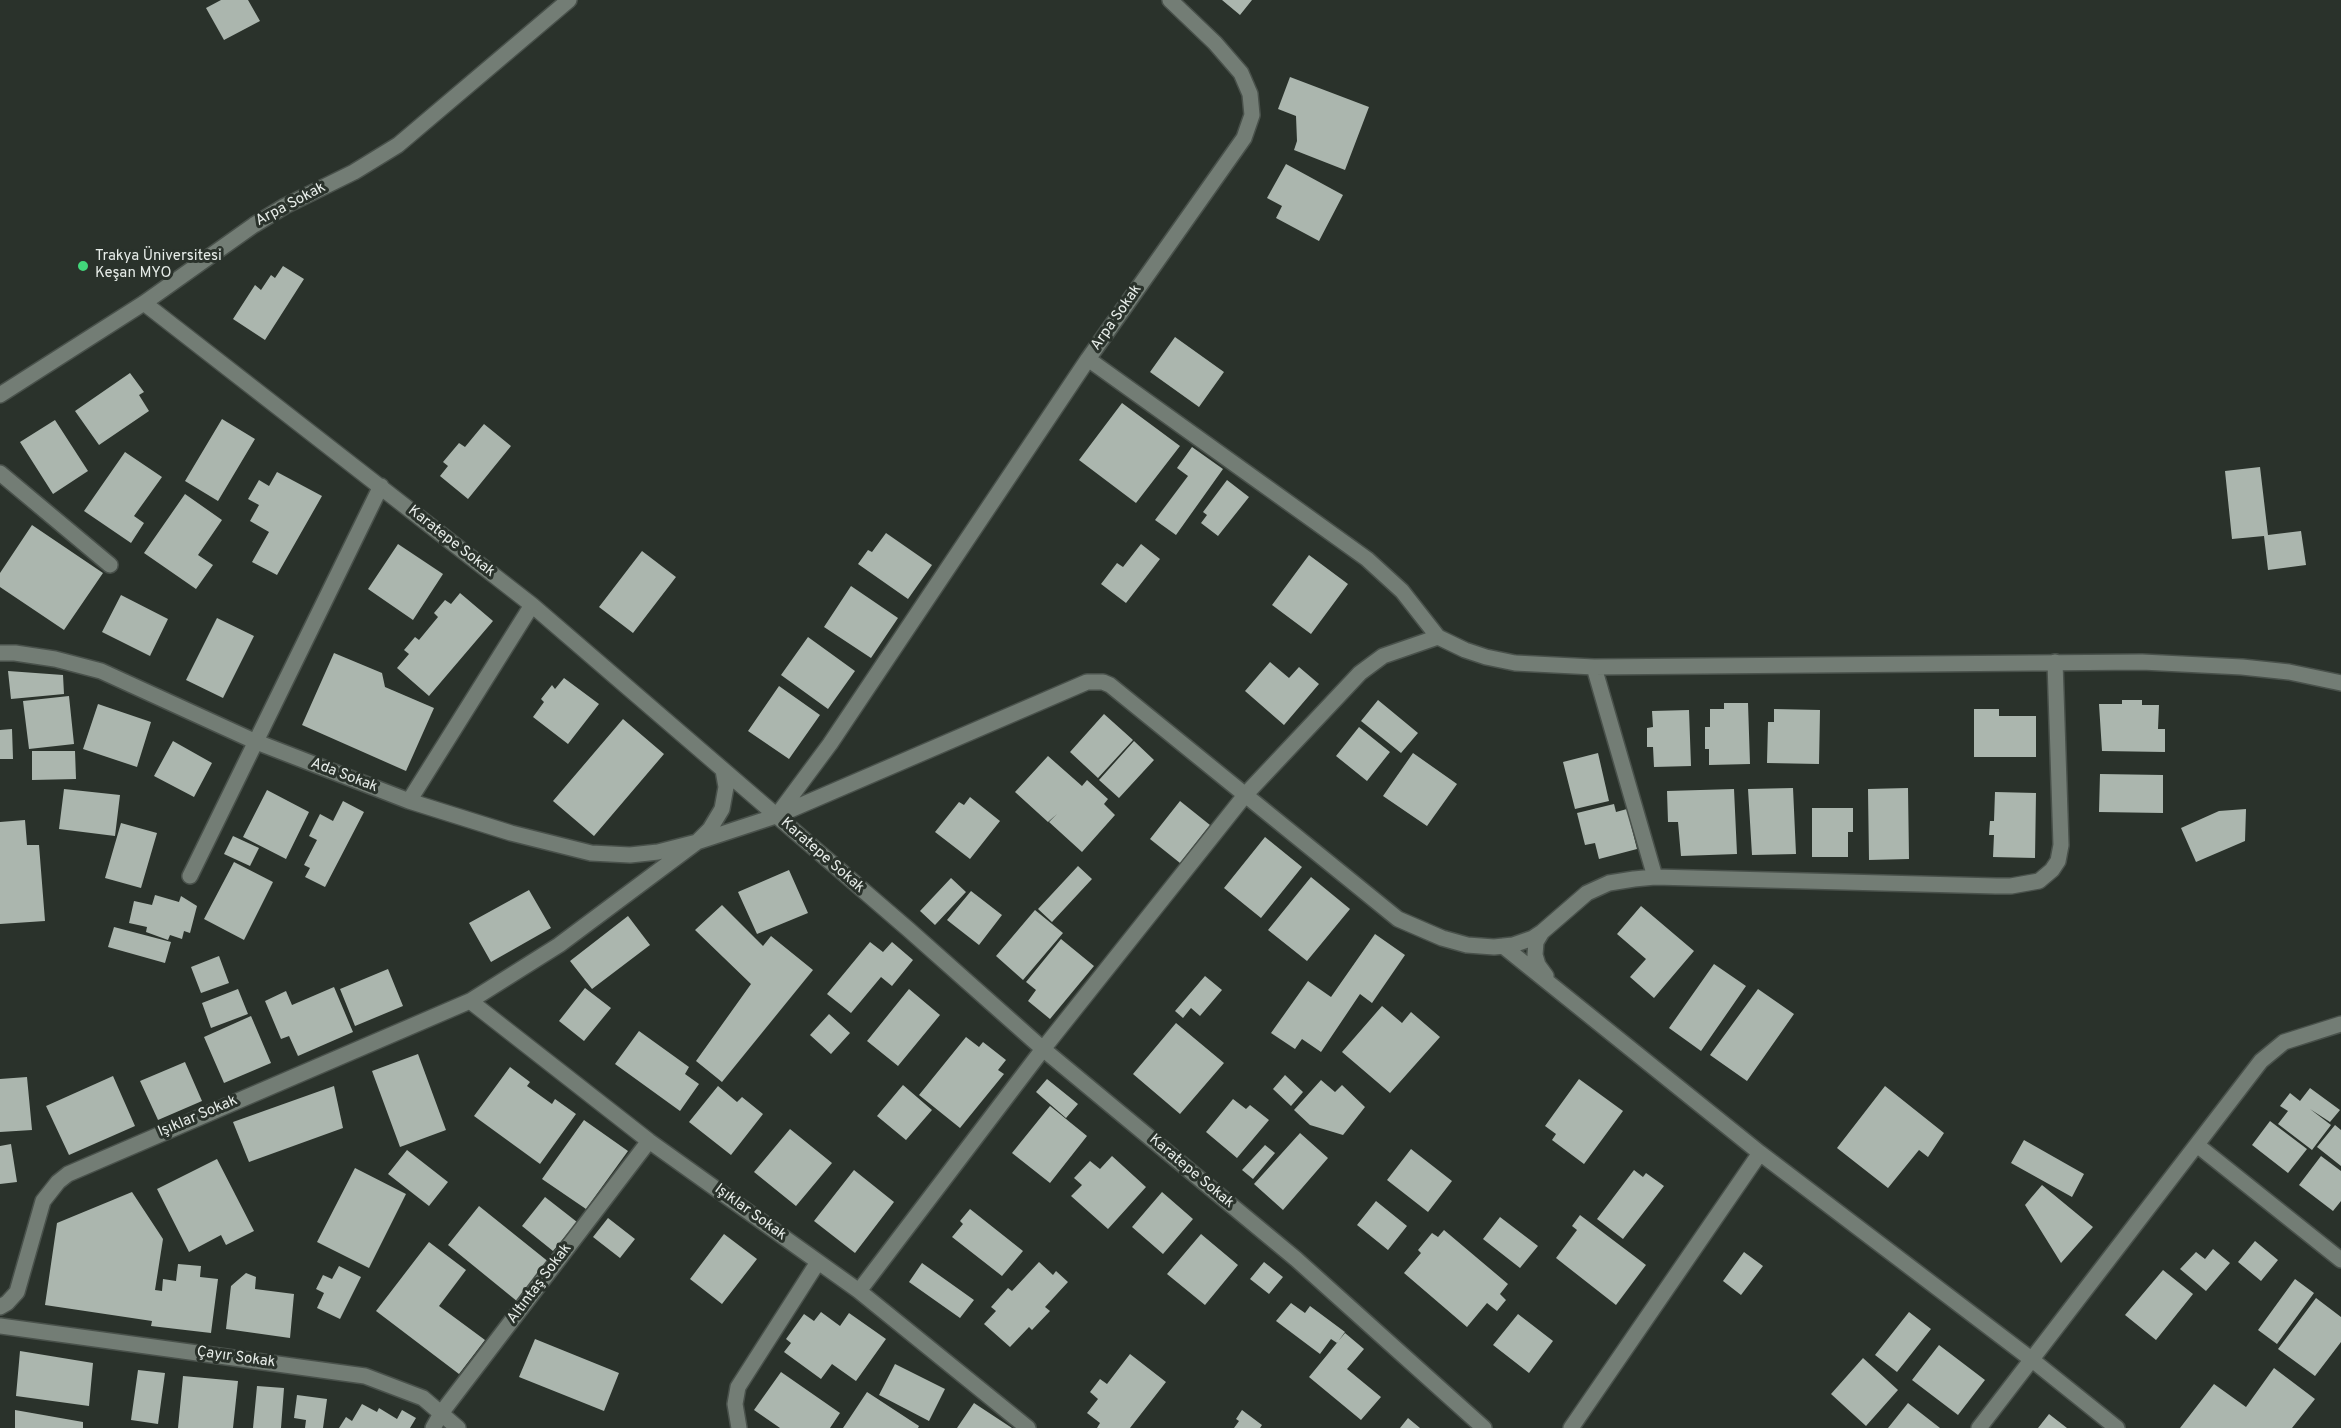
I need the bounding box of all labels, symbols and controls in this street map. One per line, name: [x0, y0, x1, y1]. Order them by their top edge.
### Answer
street label: Arpa Sokak: [253, 179, 329, 231]
place label: Trakya Üniversitesi Keşan MYO: [95, 248, 222, 283]
marker: Trakya Üniversitesi Keşan MYO: [76, 259, 90, 273]
street label: Arpa Sokak: [1088, 281, 1146, 355]
street label: Karatepe Sokak: [404, 502, 498, 582]
street label: Ada Sokak: [308, 755, 380, 797]
street label: Karatepe Sokak: [776, 815, 868, 897]
street label: Işıklar Sokak: [156, 1092, 240, 1142]
street label: Karatepe Sokak: [1145, 1131, 1237, 1213]
street label: Işıklar Sokak: [710, 1181, 790, 1245]
street label: Altıntaş Sokak: [504, 1240, 576, 1328]
street label: Çayır Sokak: [195, 1344, 277, 1372]

